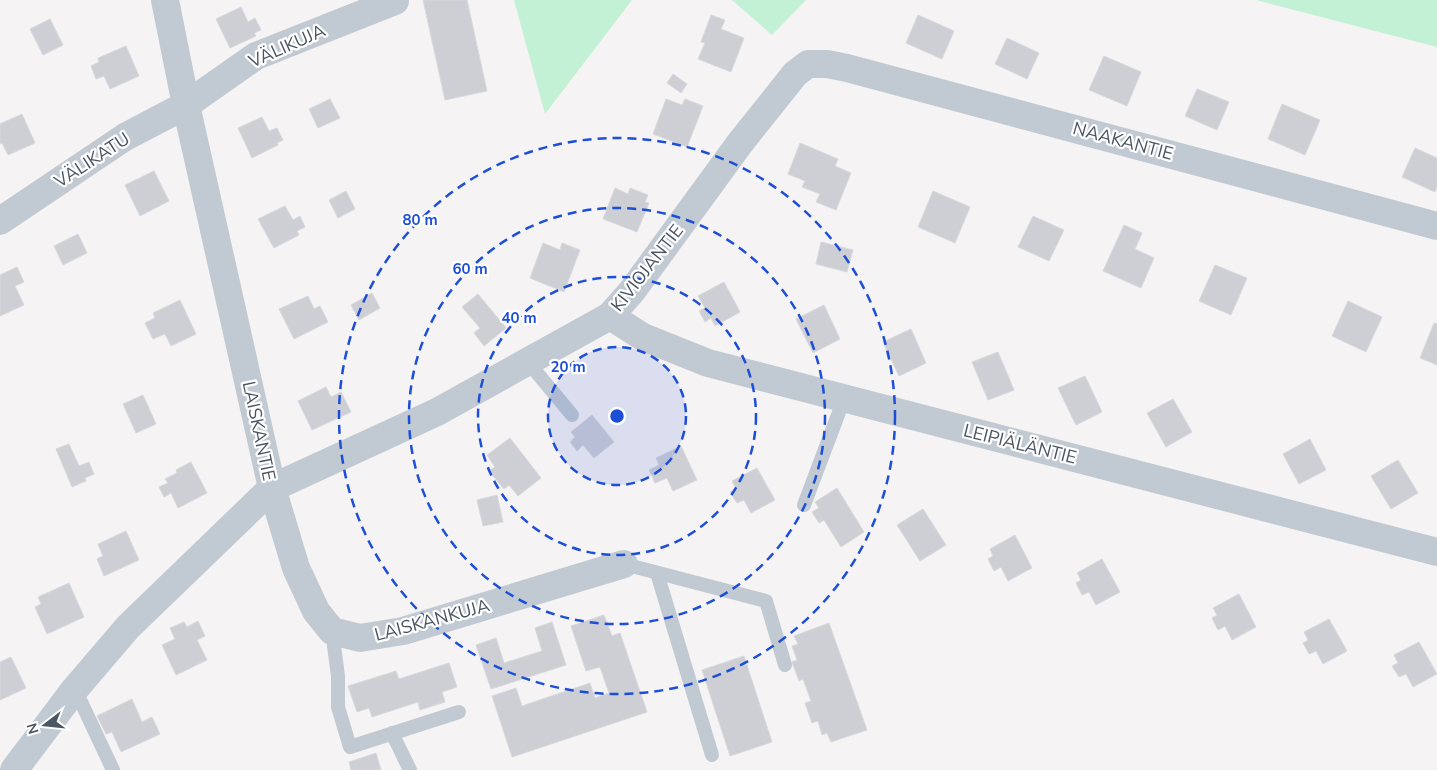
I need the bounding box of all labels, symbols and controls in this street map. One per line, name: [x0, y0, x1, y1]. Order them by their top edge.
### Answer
street label: VÄLIKUJA: [244, 18, 329, 74]
street label: NAAKANTIE: [1070, 116, 1176, 166]
street label: VÄLIKATU: [49, 127, 134, 194]
text: 80 m: [402, 210, 438, 230]
street label: KIVIOJANTIE: [605, 220, 689, 316]
text: 60 m: [452, 259, 488, 279]
text: 40 m: [501, 308, 537, 328]
text: 20 m: [550, 357, 586, 377]
street label: LAISKANTIE: [237, 379, 281, 483]
centre of rings: [608, 407, 626, 425]
street label: LEIPIÄLÄNTIE: [961, 418, 1079, 470]
street label: LAISKANKUJA: [372, 593, 492, 647]
north arrow: [20, 700, 70, 750]
text: N: [22, 721, 44, 736]

